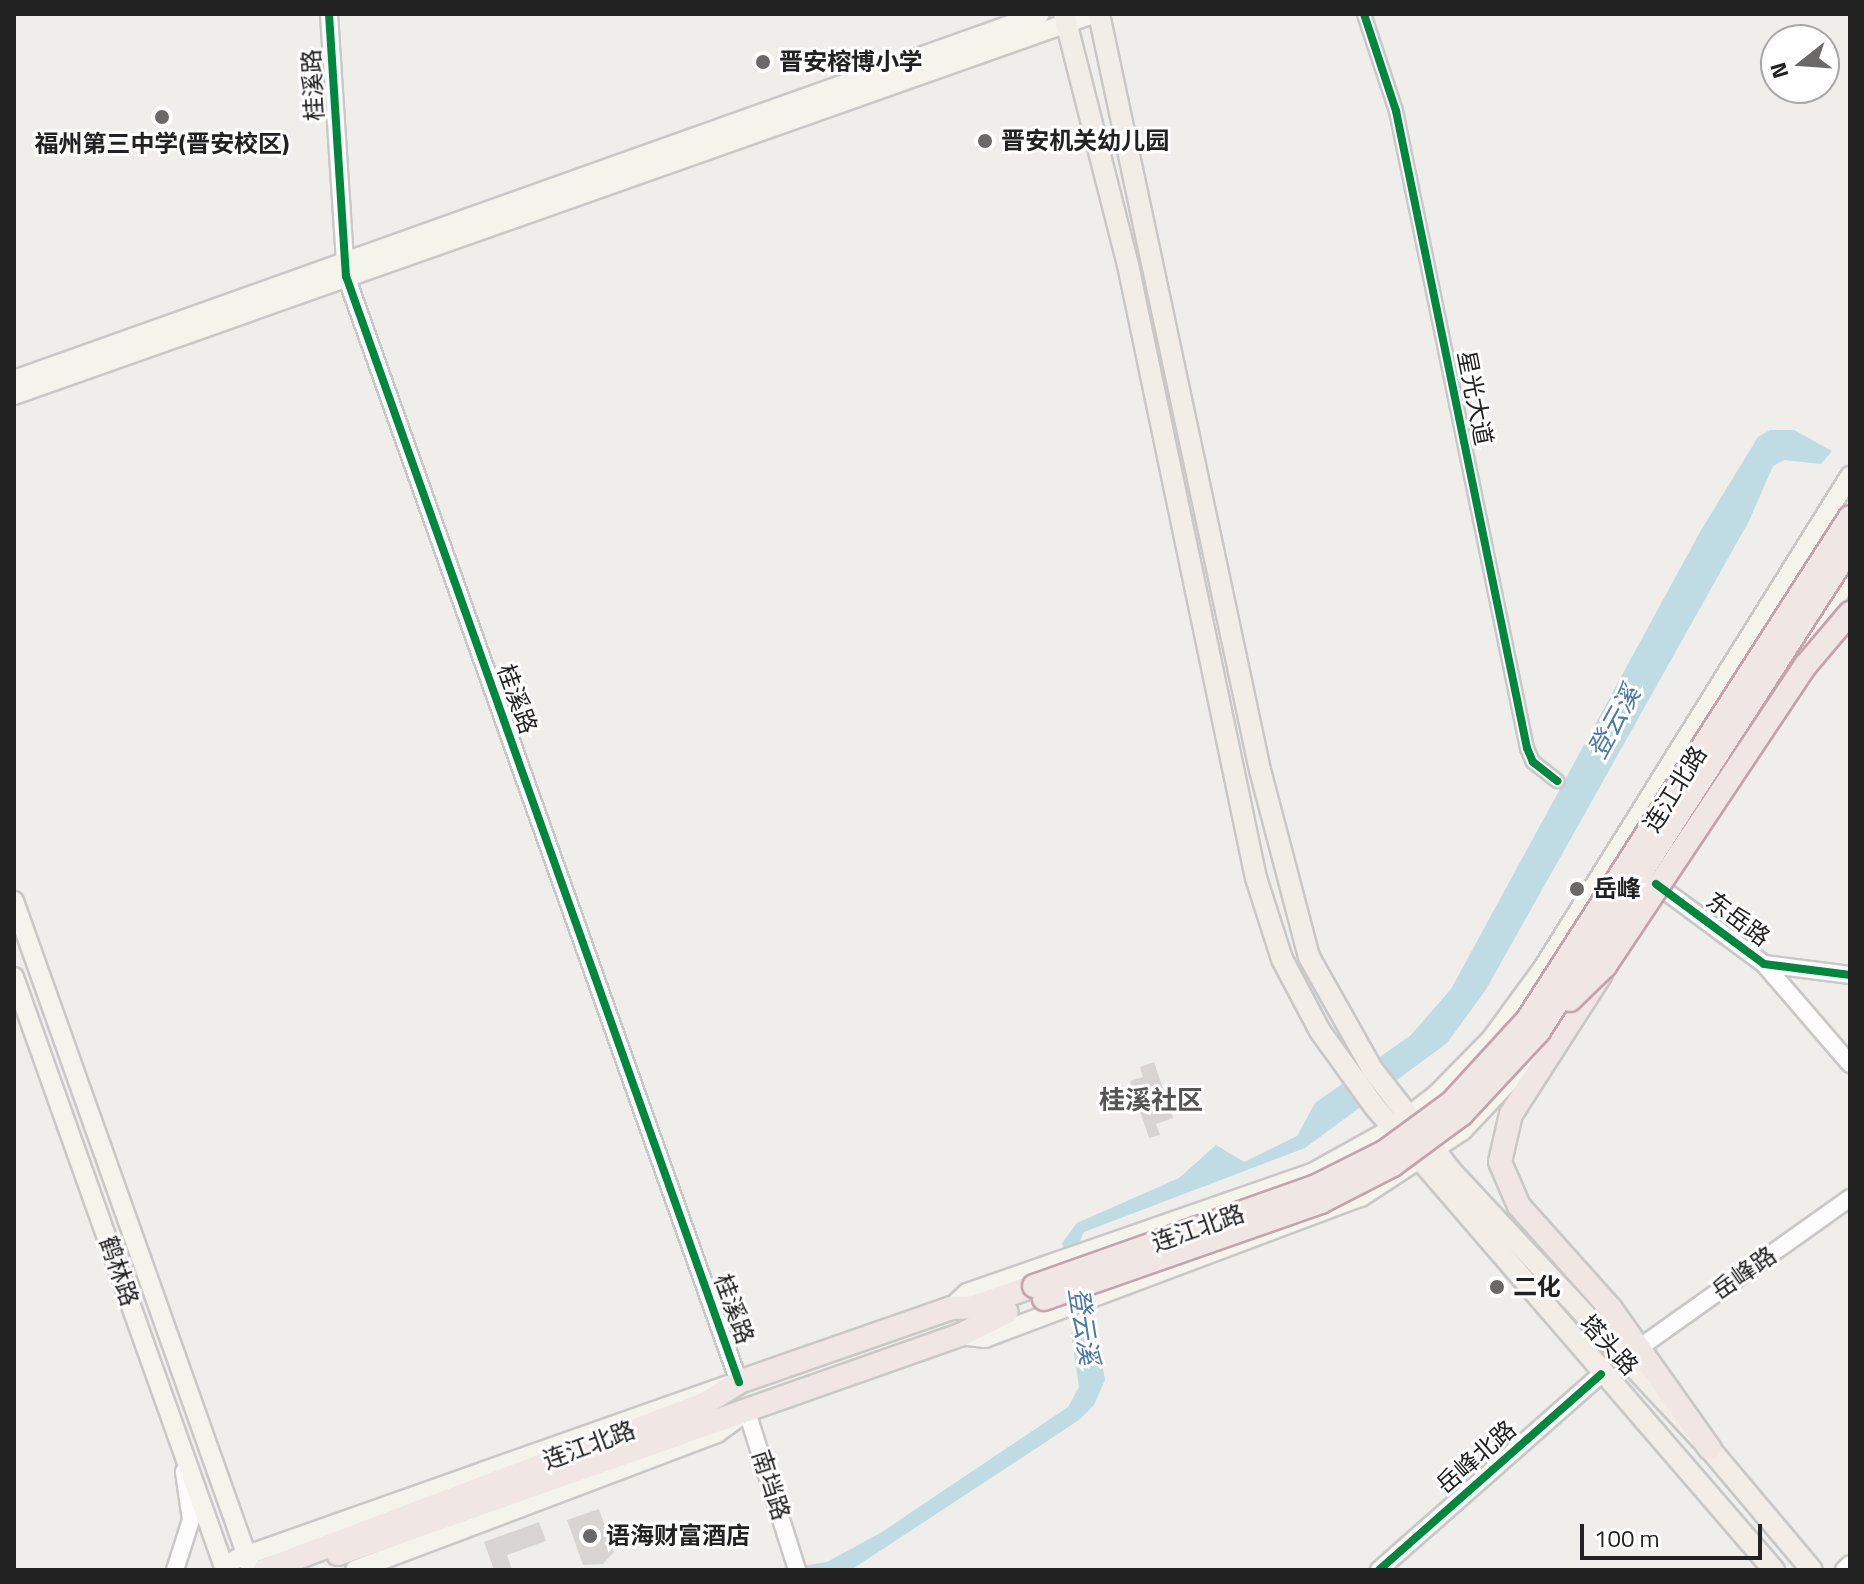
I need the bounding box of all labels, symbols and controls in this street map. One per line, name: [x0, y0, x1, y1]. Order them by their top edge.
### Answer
north arrow: [1760, 24, 1840, 104]
street label: 桂溪路: [297, 48, 329, 122]
place label: 晋安榕博小学: [779, 48, 923, 76]
marker: 晋安榕博小学: [754, 53, 772, 71]
text: N: [1760, 58, 1797, 83]
marker: 福州第三中学(晋安校区): [153, 108, 171, 126]
place label: 晋安机关幼儿园: [1001, 127, 1169, 155]
place label: 福州第三中学(晋安校区): [35, 130, 289, 158]
marker: 晋安机关幼儿园: [976, 132, 994, 150]
street label: 星光大道: [1452, 348, 1498, 448]
street label: 桂溪路: [491, 660, 543, 738]
water label: 登云溪: [1581, 680, 1647, 764]
street label: 连江北路: [1637, 741, 1713, 837]
place label: 岳峰: [1593, 875, 1641, 903]
marker: 岳峰: [1568, 880, 1586, 898]
street label: 东岳路: [1701, 886, 1775, 952]
district label: 桂溪社区: [1099, 1084, 1203, 1116]
street label: 连江北路: [1148, 1199, 1248, 1257]
street label: 鹤林路: [94, 1232, 144, 1310]
street label: 岳峰路: [1706, 1241, 1782, 1305]
street label: 桂溪路: [708, 1270, 760, 1348]
place label: 二化: [1513, 1273, 1561, 1301]
marker: 二化: [1488, 1278, 1506, 1296]
water label: 登云溪: [1062, 1285, 1106, 1367]
street label: 塔头路: [1574, 1309, 1644, 1381]
street label: 连江北路: [539, 1415, 639, 1475]
street label: 岳峰北路: [1430, 1415, 1522, 1499]
street label: 南垱路: [746, 1446, 796, 1524]
scale bar: [1584, 1508, 1766, 1558]
text: 100 m: [1594, 1520, 1660, 1556]
place label: 语海财富酒店: [606, 1522, 750, 1550]
marker: 语海财富酒店: [581, 1527, 599, 1545]

